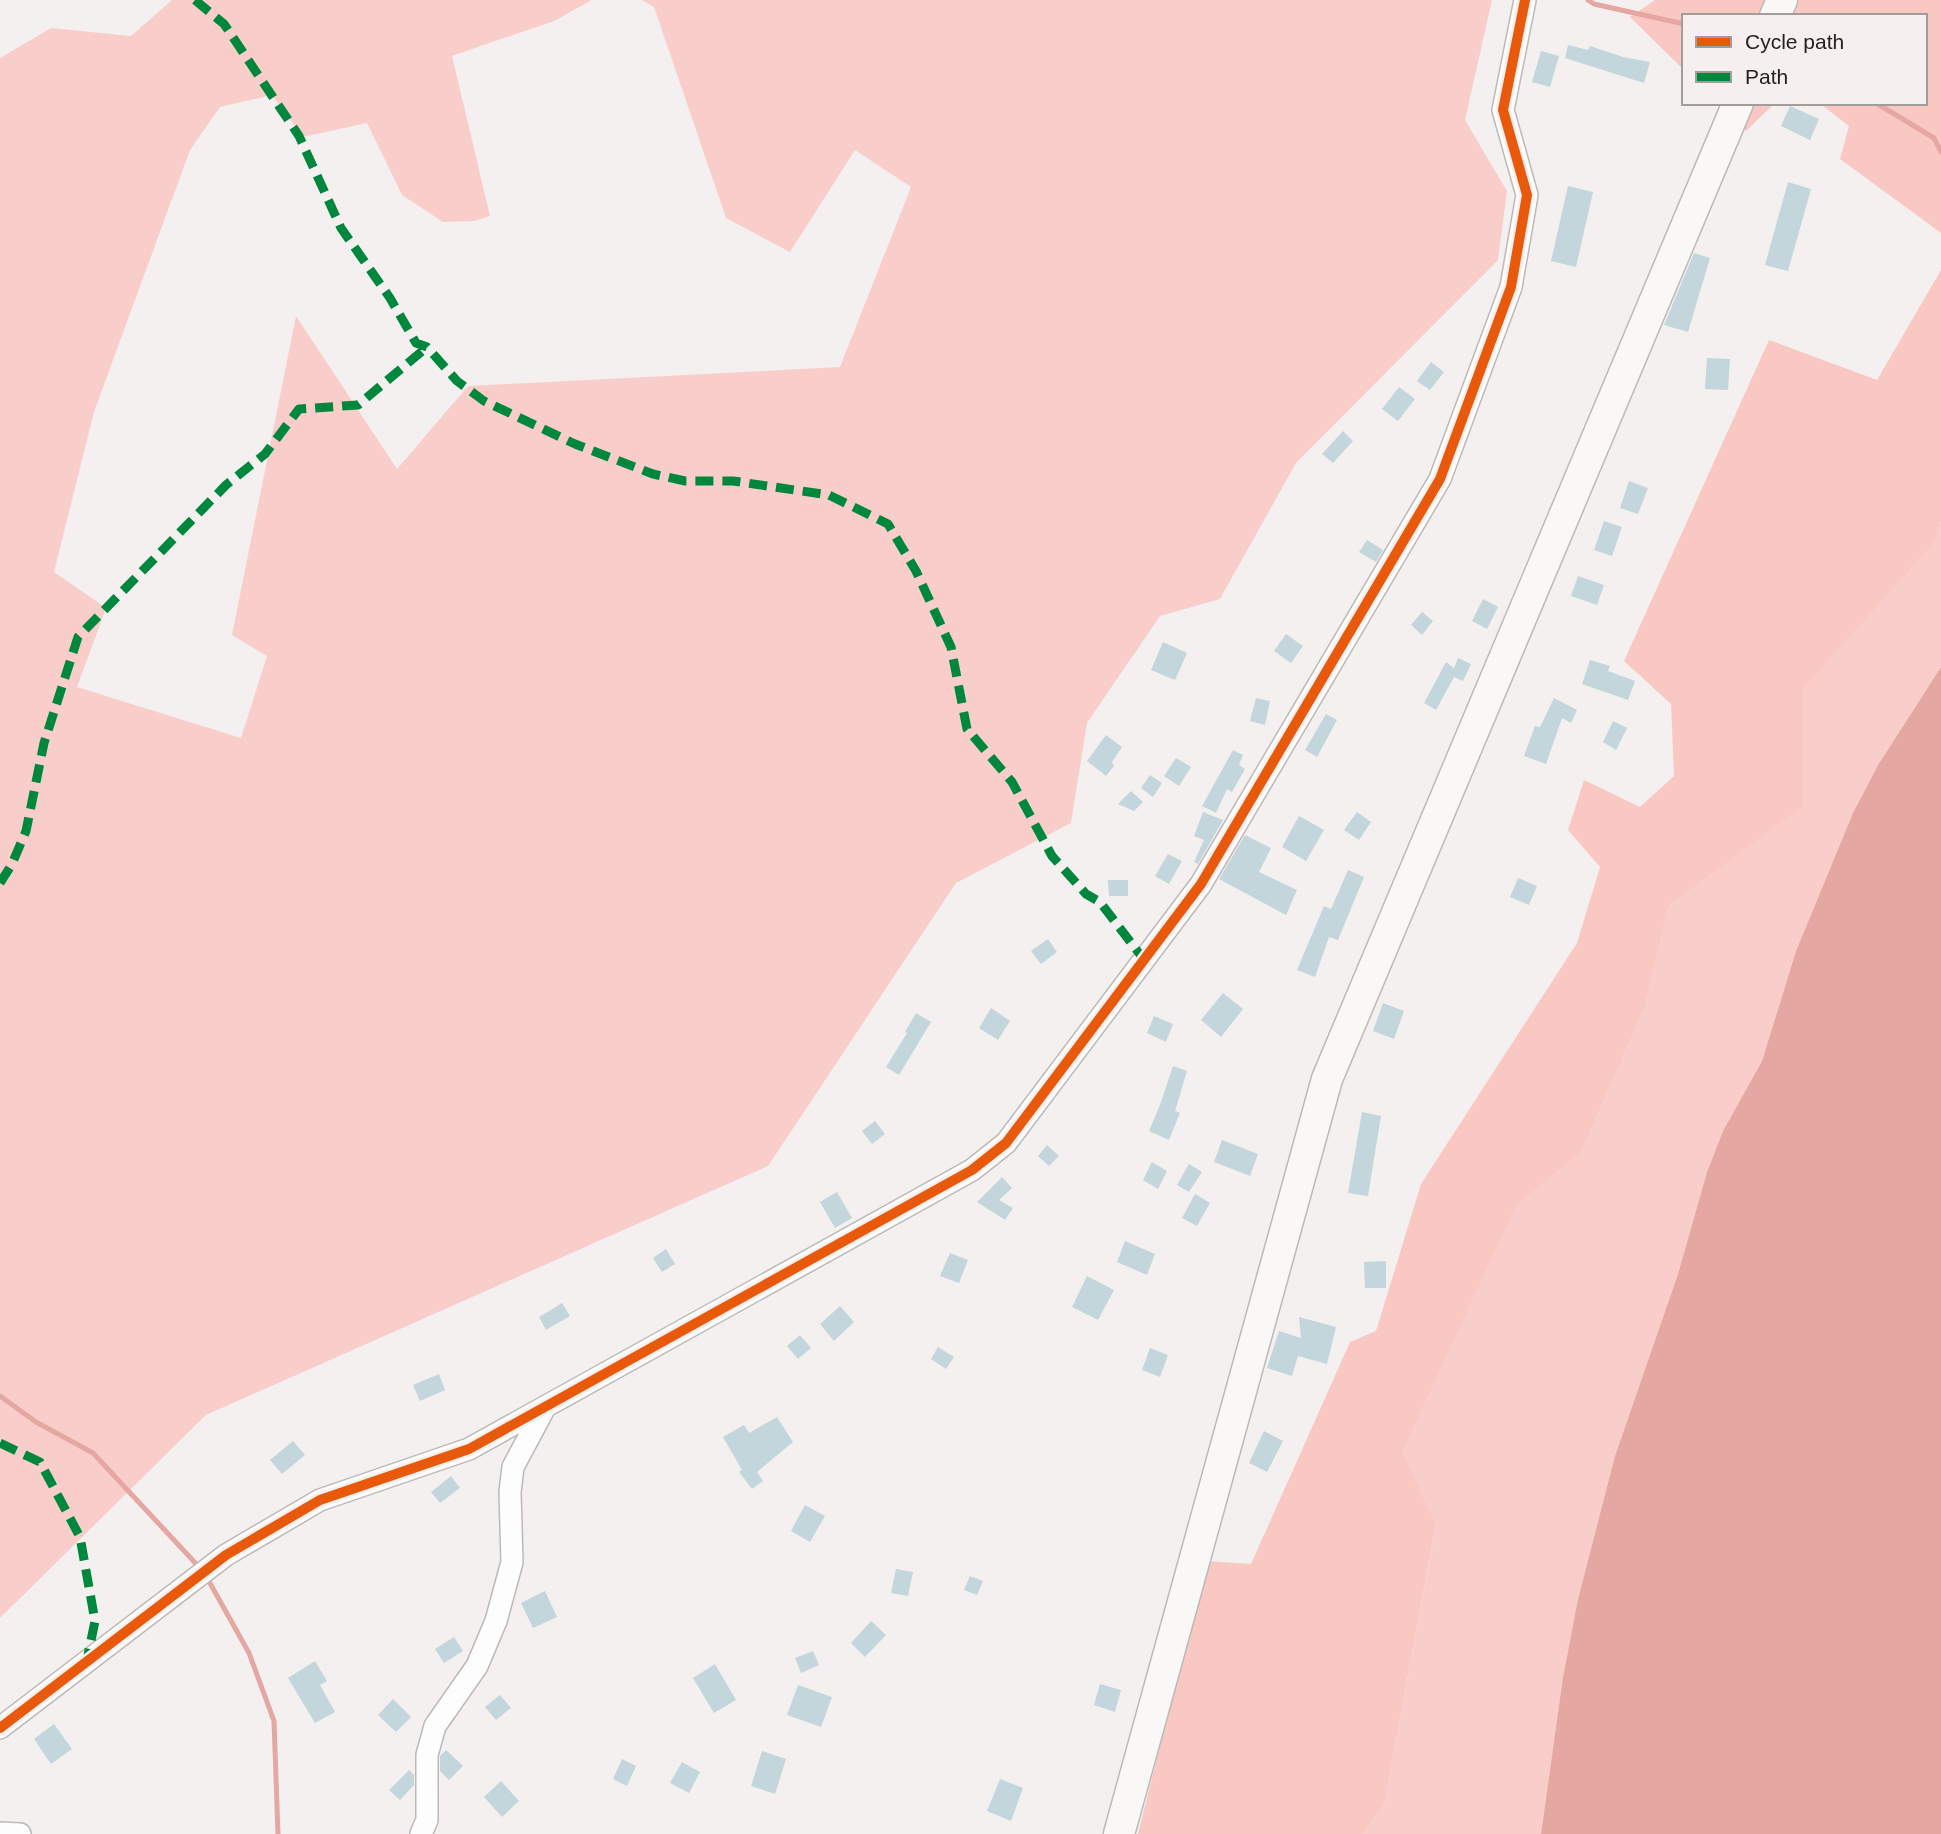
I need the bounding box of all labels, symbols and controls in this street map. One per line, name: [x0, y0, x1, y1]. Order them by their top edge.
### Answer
legend: [1682, 14, 1927, 105]
text: Cycle path: [1745, 30, 1844, 53]
text: Path: [1745, 65, 1788, 88]

